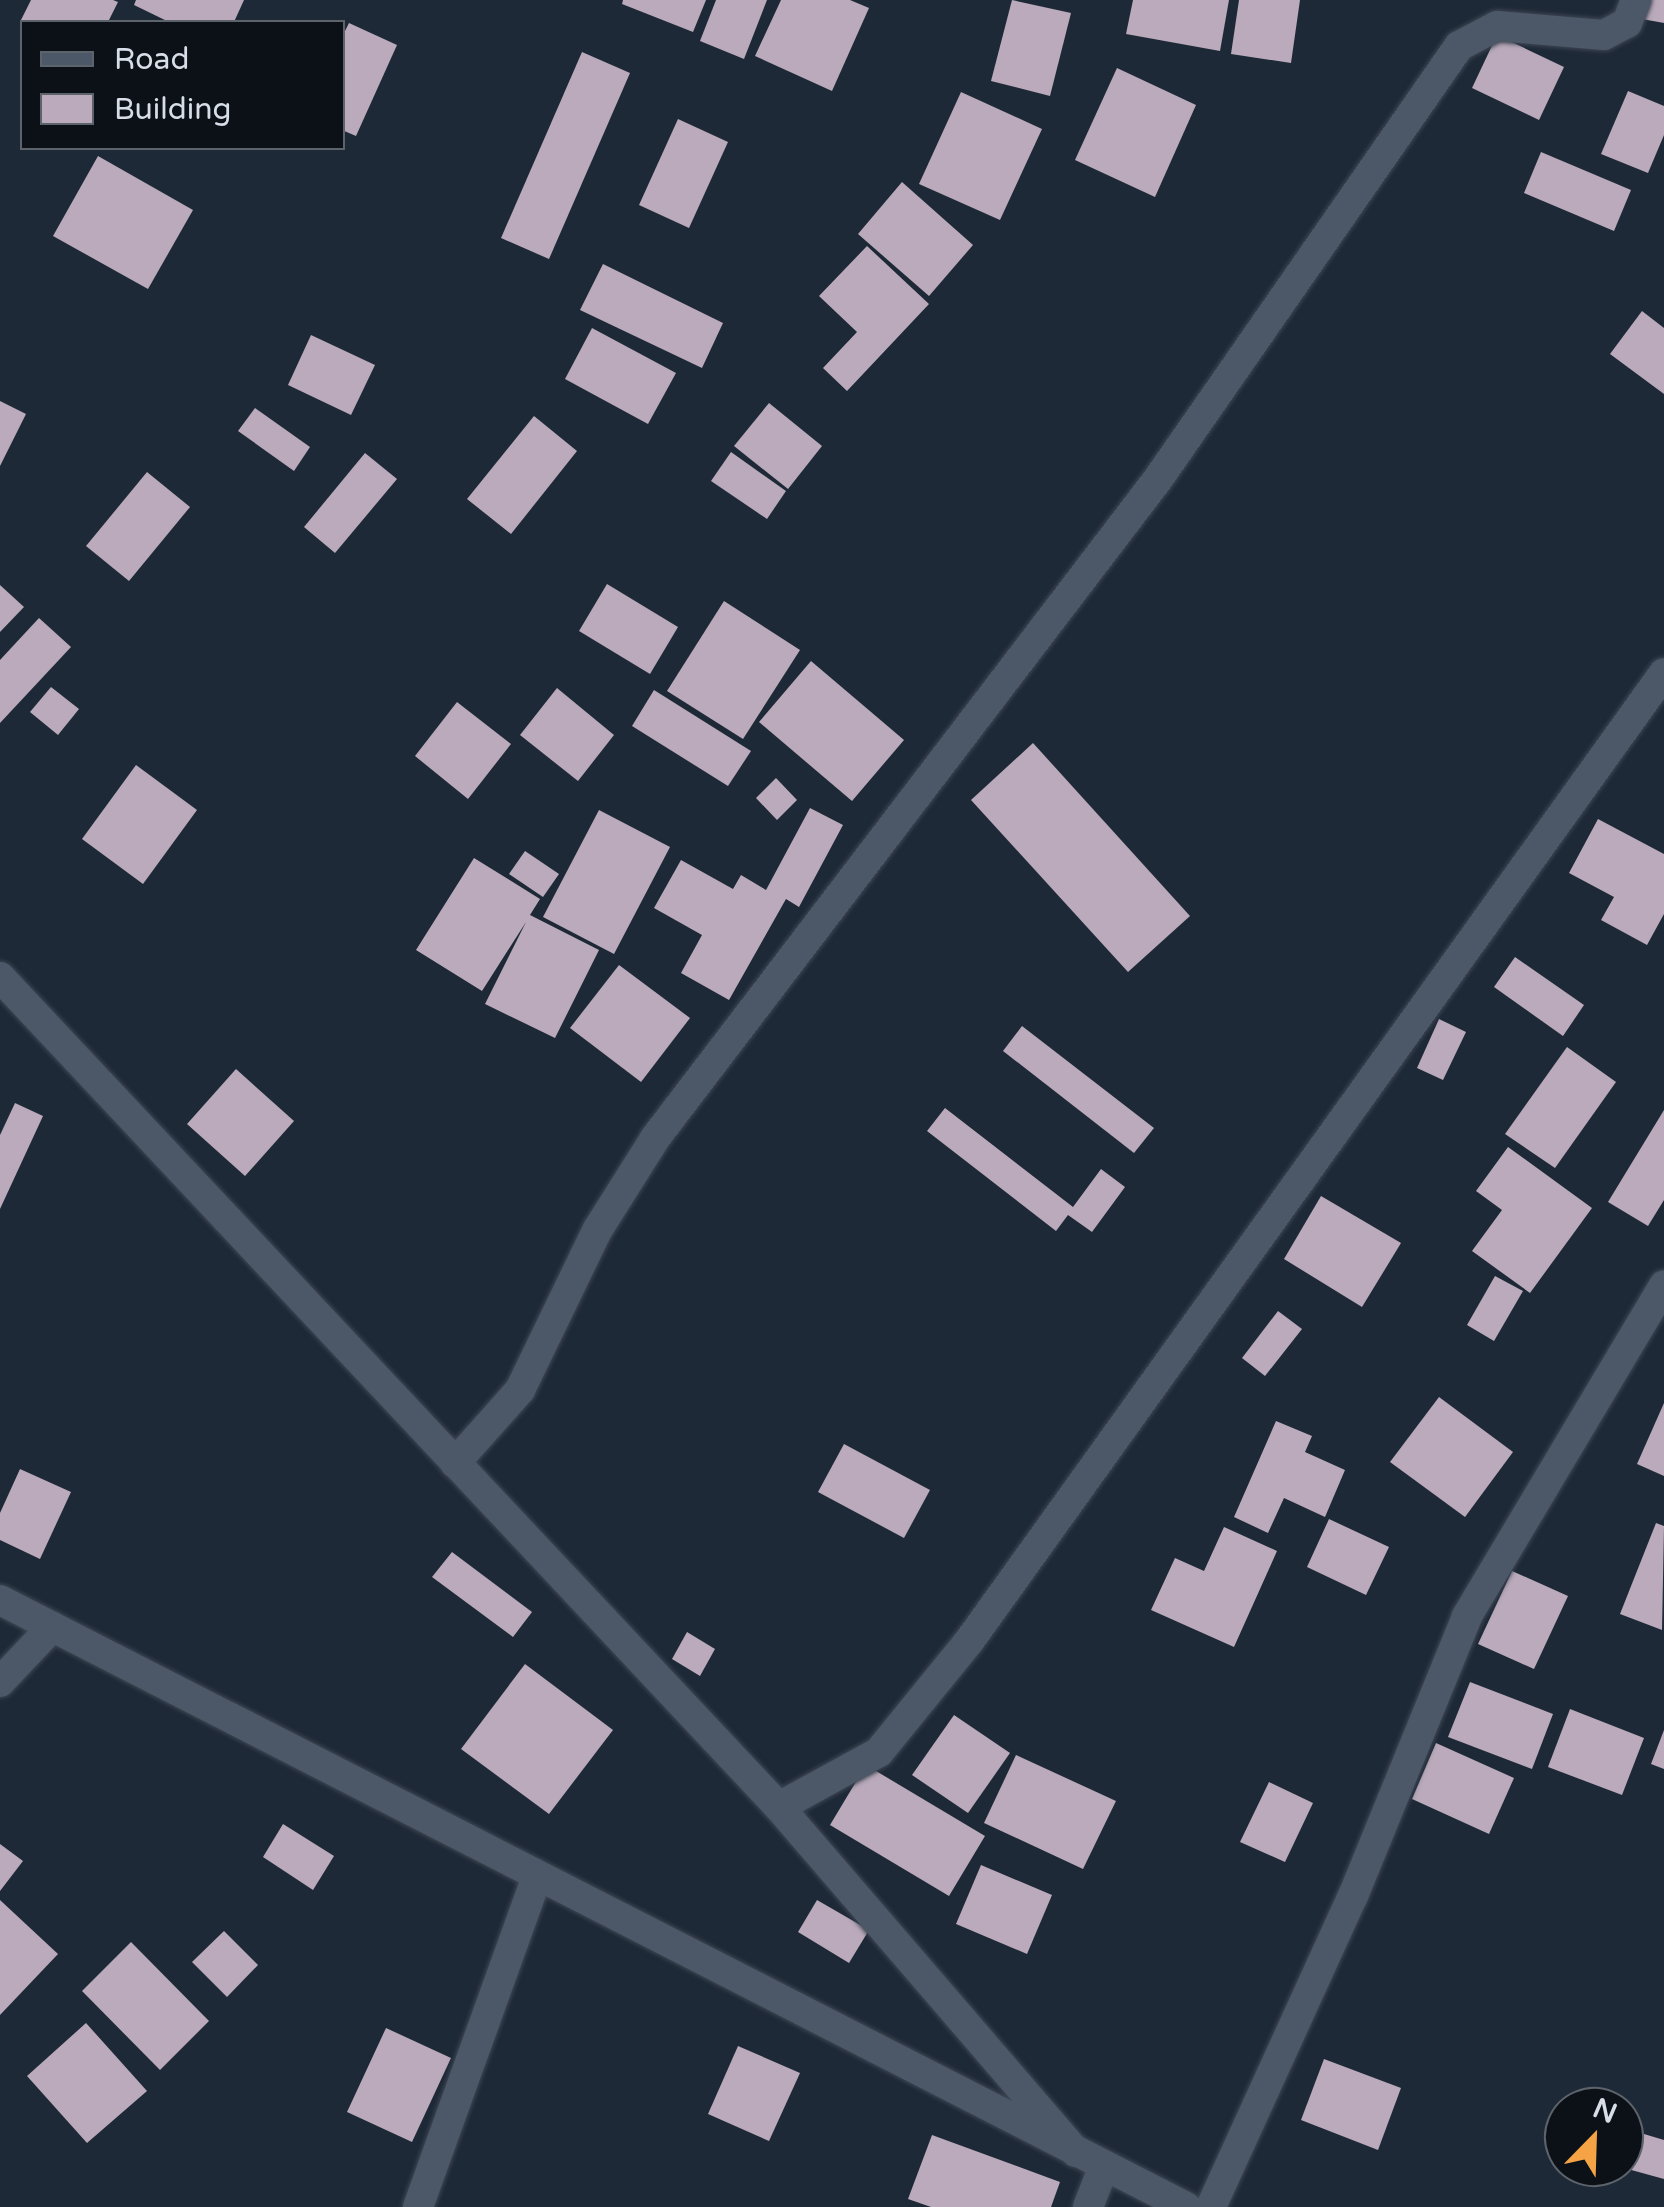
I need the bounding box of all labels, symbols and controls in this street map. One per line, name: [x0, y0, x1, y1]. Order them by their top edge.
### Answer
legend: [20, 20, 345, 150]
text: Road: [114, 41, 189, 78]
text: Building: [114, 91, 231, 128]
north arrow: [1544, 2087, 1644, 2187]
text: N: [1588, 2091, 1622, 2131]

